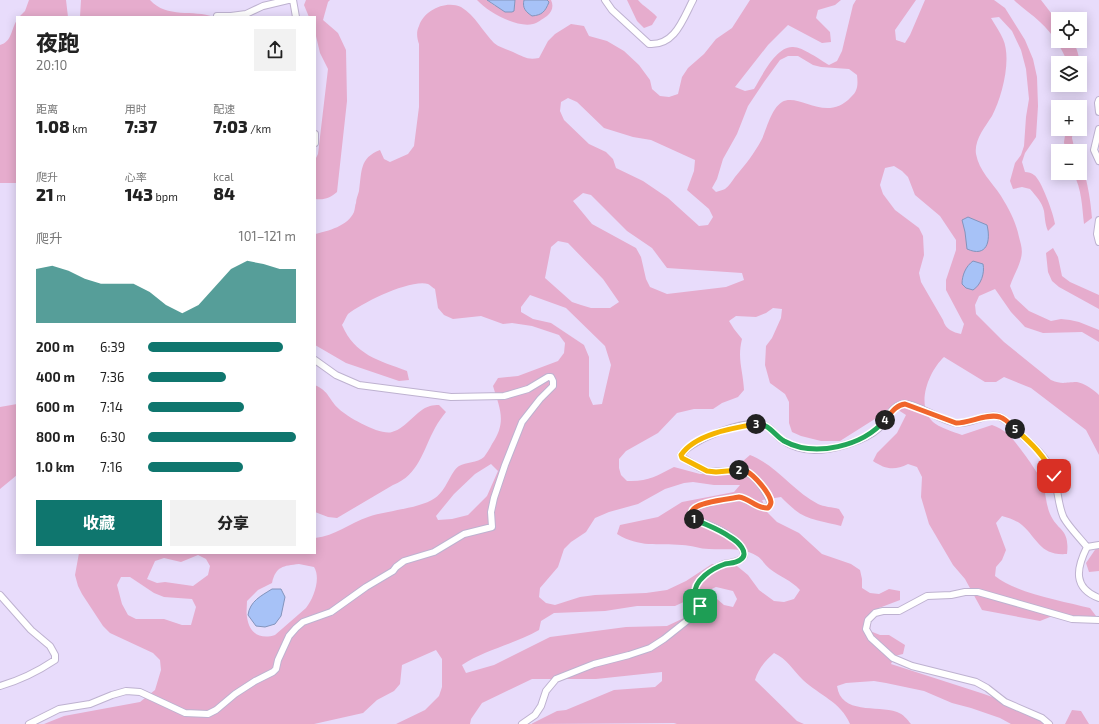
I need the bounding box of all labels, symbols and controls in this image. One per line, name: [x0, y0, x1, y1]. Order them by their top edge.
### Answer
map controls: [1051, 12, 1087, 180]
button: locate: [1051, 12, 1087, 48]
text: 夜跑: [36, 29, 80, 55]
button: share: [254, 29, 296, 71]
button: layers: [1051, 56, 1087, 92]
text: 20:10: [36, 57, 67, 73]
button: +: [1051, 100, 1087, 136]
text: 距离: [36, 102, 58, 115]
text: 用时: [125, 102, 147, 115]
text: 配速: [213, 102, 235, 115]
text: 1.08: [36, 116, 70, 136]
text: 7:37: [125, 116, 157, 136]
text: 7:03: [213, 116, 248, 136]
text: km: [70, 122, 87, 135]
text: /km: [248, 122, 271, 135]
button: −: [1051, 144, 1087, 180]
text: 爬升: [36, 170, 58, 183]
text: 心率: [125, 170, 147, 183]
text: kcal: [213, 170, 233, 183]
text: 84: [213, 183, 235, 203]
text: 21: [36, 184, 54, 204]
text: 143: [125, 184, 153, 204]
text: m: [54, 190, 66, 203]
text: bpm: [153, 190, 178, 203]
text: 101–121 m: [239, 228, 296, 244]
text: 爬升: [36, 230, 62, 246]
text: 200 m: [36, 339, 74, 355]
text: 6:39: [100, 339, 125, 355]
text: 400 m: [36, 369, 75, 385]
text: 7:36: [100, 369, 124, 385]
text: 600 m: [36, 399, 74, 415]
text: 7:14: [100, 399, 123, 415]
pin: 4: [875, 410, 895, 430]
text: 4: [881, 413, 889, 426]
pin: 3: [746, 414, 766, 434]
text: 3: [753, 417, 759, 430]
pin: 5: [1005, 419, 1025, 439]
text: 5: [1012, 422, 1018, 435]
text: 800 m: [36, 429, 75, 445]
text: 6:30: [100, 429, 126, 445]
text: 1.0 km: [36, 459, 75, 475]
text: 7:16: [100, 459, 122, 475]
pin: [1037, 459, 1071, 493]
pin: 2: [729, 460, 749, 480]
text: 2: [736, 463, 742, 476]
icon: check: [1043, 465, 1065, 487]
button: 收藏: [36, 500, 162, 546]
button: 分享: [170, 500, 296, 546]
pin: 1: [684, 509, 704, 529]
text: 1: [692, 512, 696, 525]
pin: [683, 589, 717, 623]
icon: arrive: [689, 595, 711, 617]

